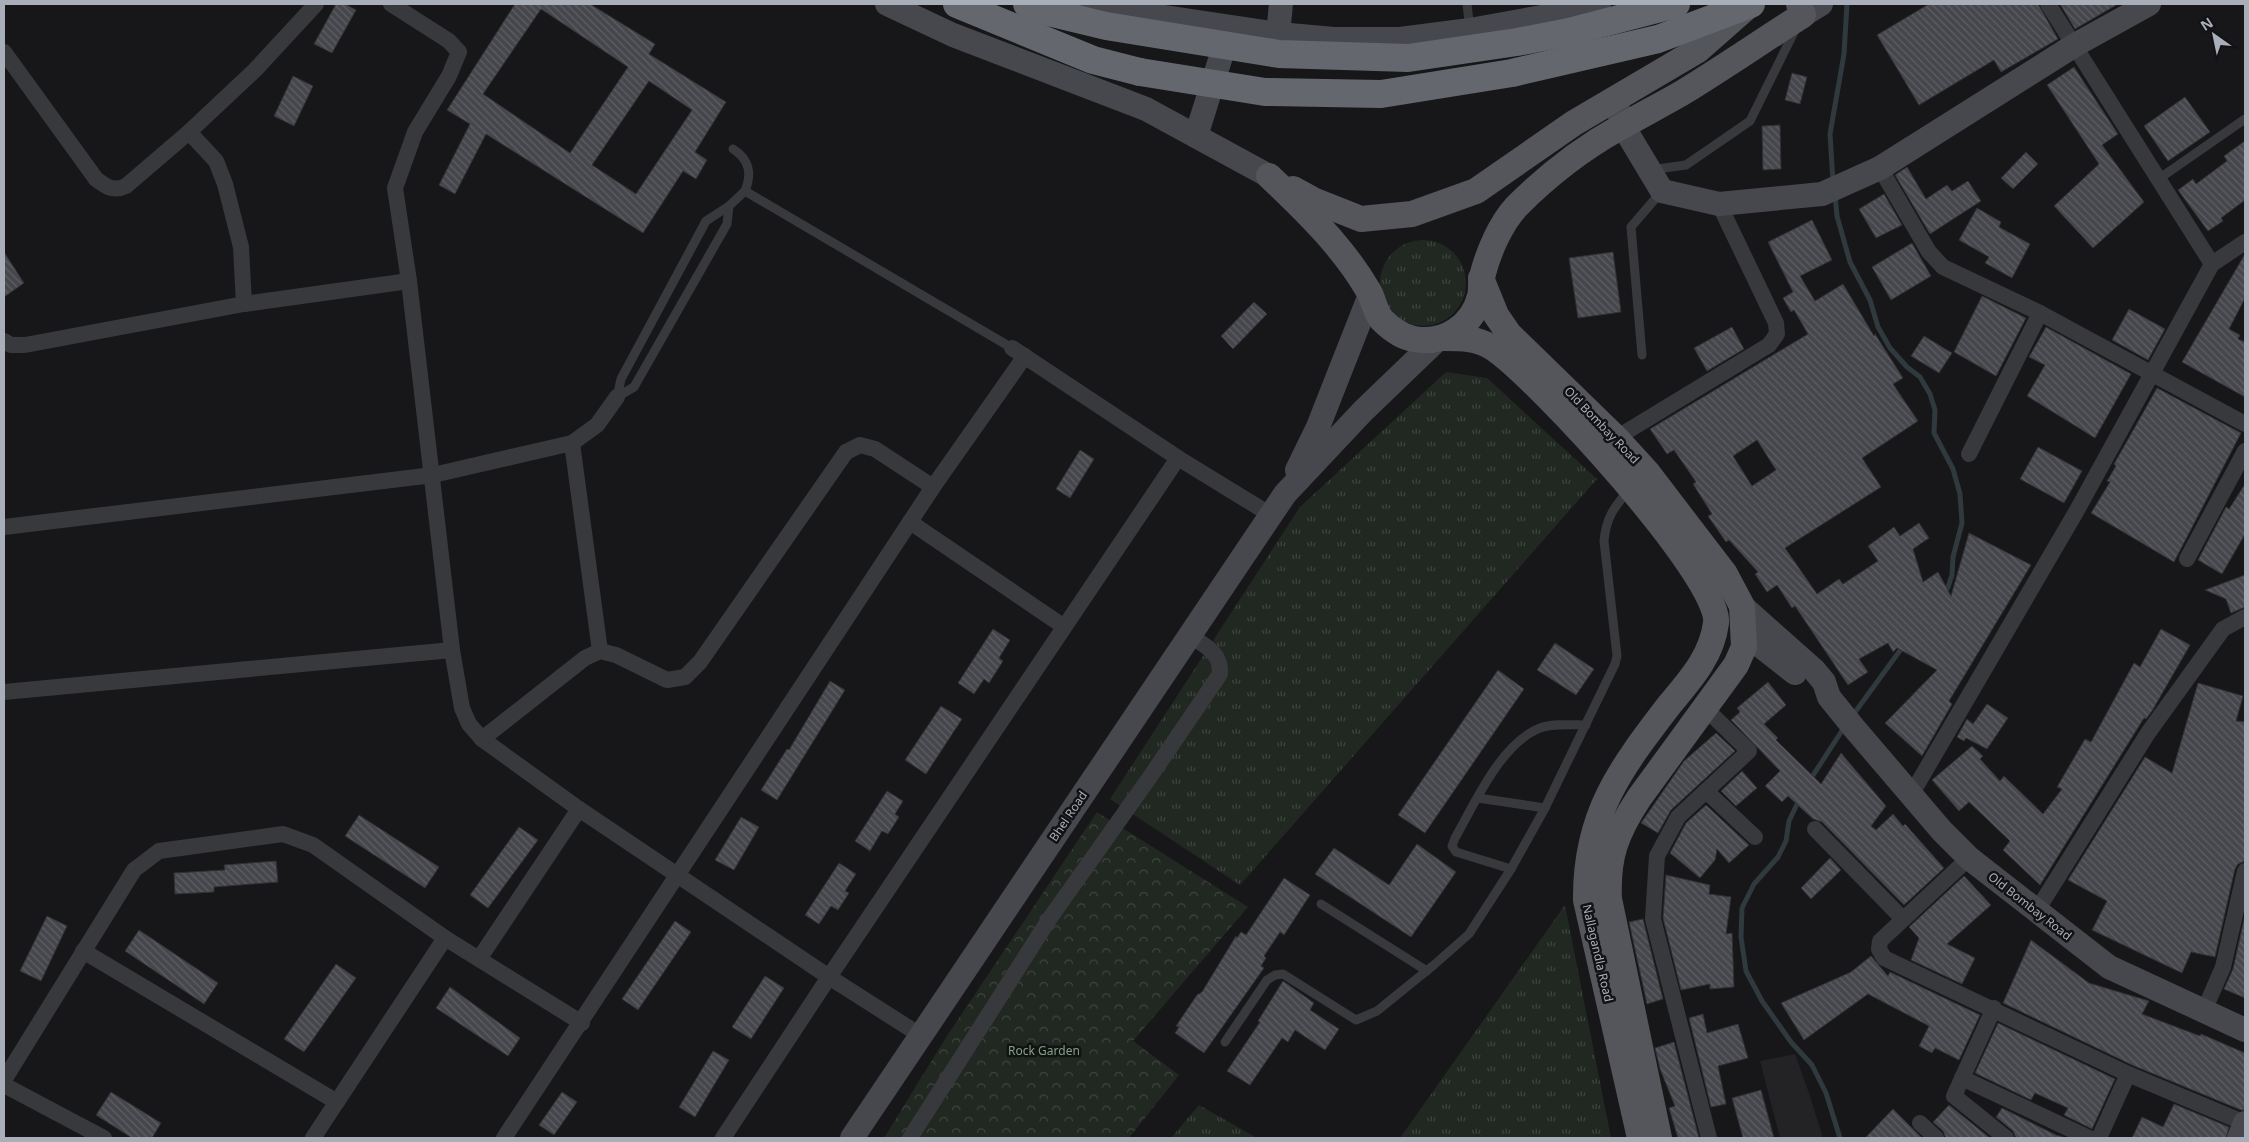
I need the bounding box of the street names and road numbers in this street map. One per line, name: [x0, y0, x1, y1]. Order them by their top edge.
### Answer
street label: Old Bombay Road: [1561, 383, 1643, 467]
street label: Bhel Road: [1045, 788, 1091, 844]
street label: Old Bombay Road: [1985, 868, 2075, 944]
street label: Nallagandla Road: [1579, 903, 1617, 1003]

